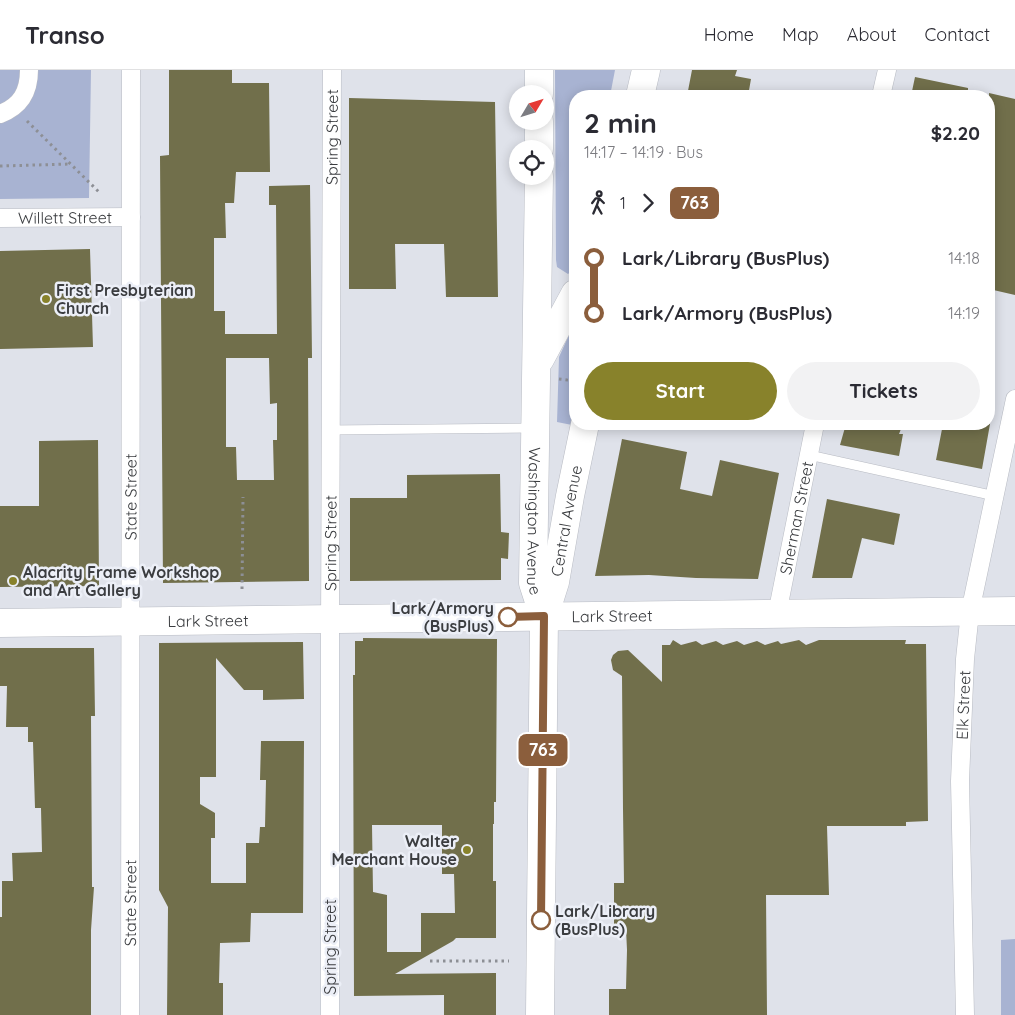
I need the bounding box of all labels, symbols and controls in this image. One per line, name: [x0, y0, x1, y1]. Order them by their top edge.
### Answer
text: Transo: [25, 20, 105, 50]
text: Home: [704, 23, 754, 46]
text: Map: [782, 23, 819, 46]
text: About: [847, 23, 897, 46]
text: Contact: [925, 23, 990, 46]
north arrow: [509, 85, 554, 130]
map controls: [509, 85, 554, 185]
street label: Spring Street: [322, 89, 342, 185]
text: 2 min: [584, 105, 657, 140]
text: $2.20: [931, 121, 980, 145]
button: locate: [509, 140, 554, 185]
text: 14:17 – 14:19 · Bus: [584, 142, 703, 162]
icon: walk: [584, 189, 612, 217]
icon: forward: [634, 189, 662, 217]
text: 763: [680, 191, 709, 214]
text: 1: [620, 193, 626, 213]
street label: Willett Street: [18, 207, 112, 228]
text: Lark/Library (BusPlus): [622, 246, 829, 270]
text: 14:18: [948, 248, 980, 268]
place label: First Presbyterian Church: [56, 280, 194, 318]
marker: First Presbyterian Church: [40, 293, 52, 305]
text: Lark/Armory (BusPlus): [622, 301, 832, 325]
text: 14:19: [948, 303, 980, 323]
button: Start: [584, 362, 777, 420]
button: Tickets: [787, 362, 980, 420]
street label: Washington Avenue: [523, 447, 546, 597]
street label: State Street: [121, 454, 141, 540]
street label: Sherman Street: [775, 460, 817, 576]
street label: Central Avenue: [546, 463, 586, 578]
street label: Spring Street: [320, 495, 341, 591]
place label: Alacrity Frame Workshop and Art Gallery: [23, 562, 219, 600]
marker: Alacrity Frame Workshop and Art Gallery: [7, 575, 19, 587]
place label: Lark/Armory (BusPlus): [392, 598, 494, 636]
street label: Lark Street: [571, 605, 653, 626]
marker: Lark/Armory (BusPlus): [498, 607, 518, 627]
street label: Lark Street: [167, 610, 249, 631]
street label: Elk Street: [952, 670, 975, 740]
line badge: 763: [514, 734, 572, 766]
text: 763: [529, 738, 557, 761]
place label: Walter Merchant House: [332, 831, 457, 869]
marker: Walter Merchant House: [461, 844, 473, 856]
street label: State Street: [120, 860, 140, 946]
street label: Spring Street: [320, 899, 340, 995]
place label: Lark/Library (BusPlus): [555, 901, 655, 939]
marker: Lark/Library (BusPlus): [531, 910, 551, 930]

